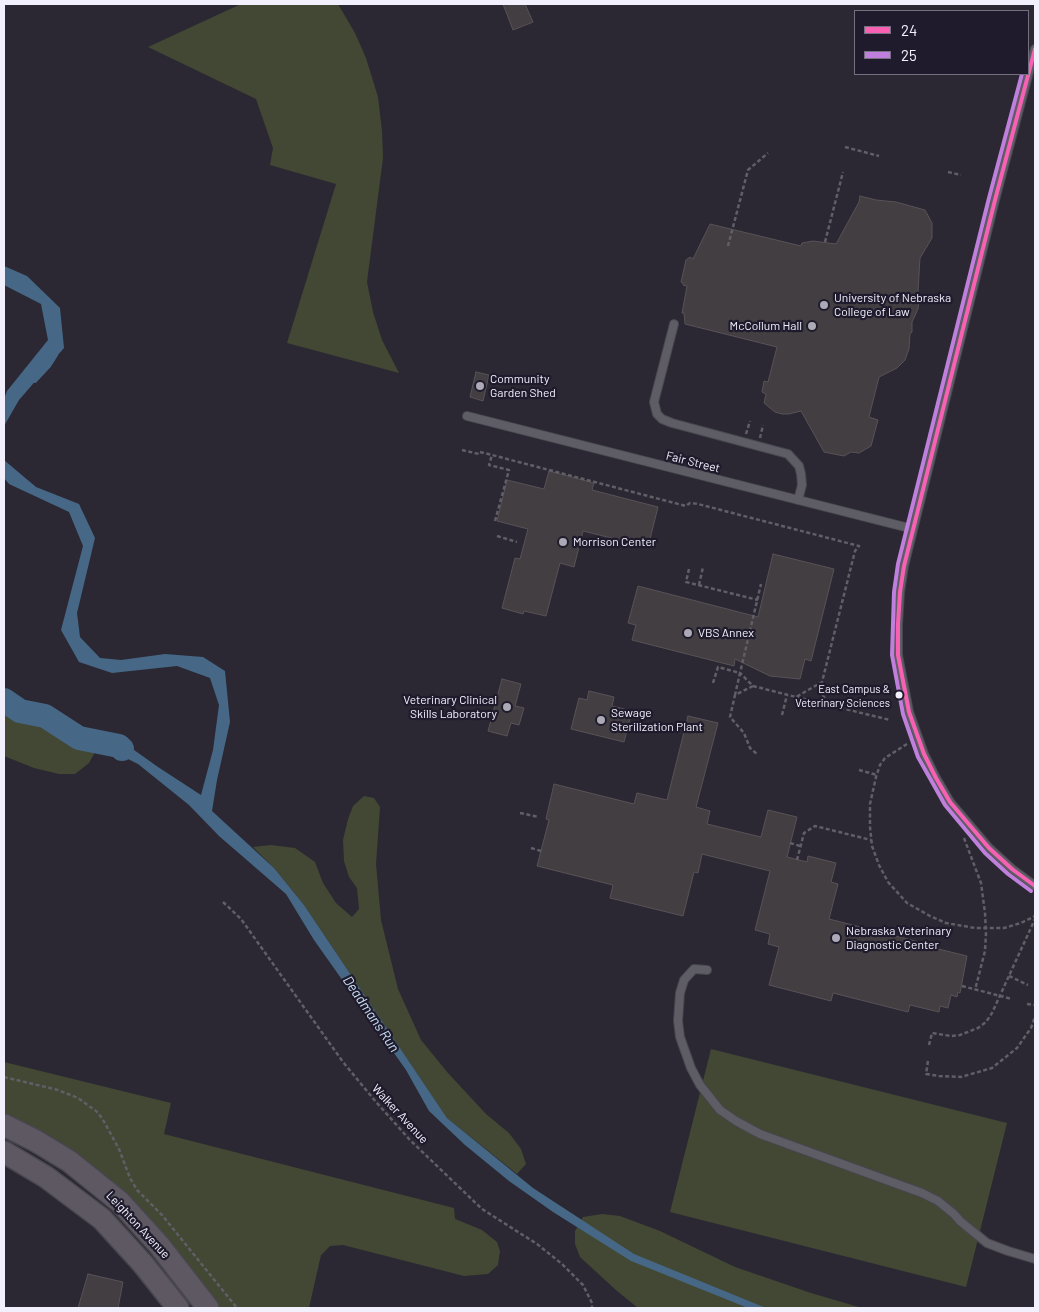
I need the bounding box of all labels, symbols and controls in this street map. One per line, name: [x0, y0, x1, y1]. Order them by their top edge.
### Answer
legend: [854, 10, 1029, 75]
text: 24: [901, 21, 917, 39]
text: 25: [901, 46, 917, 64]
place label: University of Nebraska College of Law: [834, 291, 951, 319]
marker: University of Nebraska College of Law: [818, 299, 830, 311]
place label: McCollum Hall: [730, 319, 802, 333]
marker: McCollum Hall: [806, 320, 818, 332]
place label: Community Garden Shed: [490, 372, 556, 400]
marker: Community Garden Shed: [474, 380, 486, 392]
street label: Fair Street: [665, 448, 721, 476]
place label: Morrison Center: [573, 535, 656, 549]
marker: Morrison Center: [557, 536, 569, 548]
place label: VBS Annex: [698, 626, 754, 640]
marker: VBS Annex: [682, 627, 694, 639]
place label: East Campus & Veterinary Sciences: [795, 682, 890, 708]
marker: East Campus & Veterinary Sciences: [894, 690, 904, 700]
place label: Veterinary Clinical Skills Laboratory: [403, 693, 497, 721]
marker: Veterinary Clinical Skills Laboratory: [501, 701, 513, 713]
place label: Sewage Sterilization Plant: [611, 706, 703, 734]
marker: Sewage Sterilization Plant: [595, 714, 607, 726]
place label: Nebraska Veterinary Diagnostic Center: [846, 924, 951, 952]
marker: Nebraska Veterinary Diagnostic Center: [830, 932, 842, 944]
water label: Deadmans Run: [339, 973, 403, 1055]
street label: Walker Avenue: [369, 1081, 431, 1147]
street label: Leighton Avenue: [103, 1188, 173, 1262]

